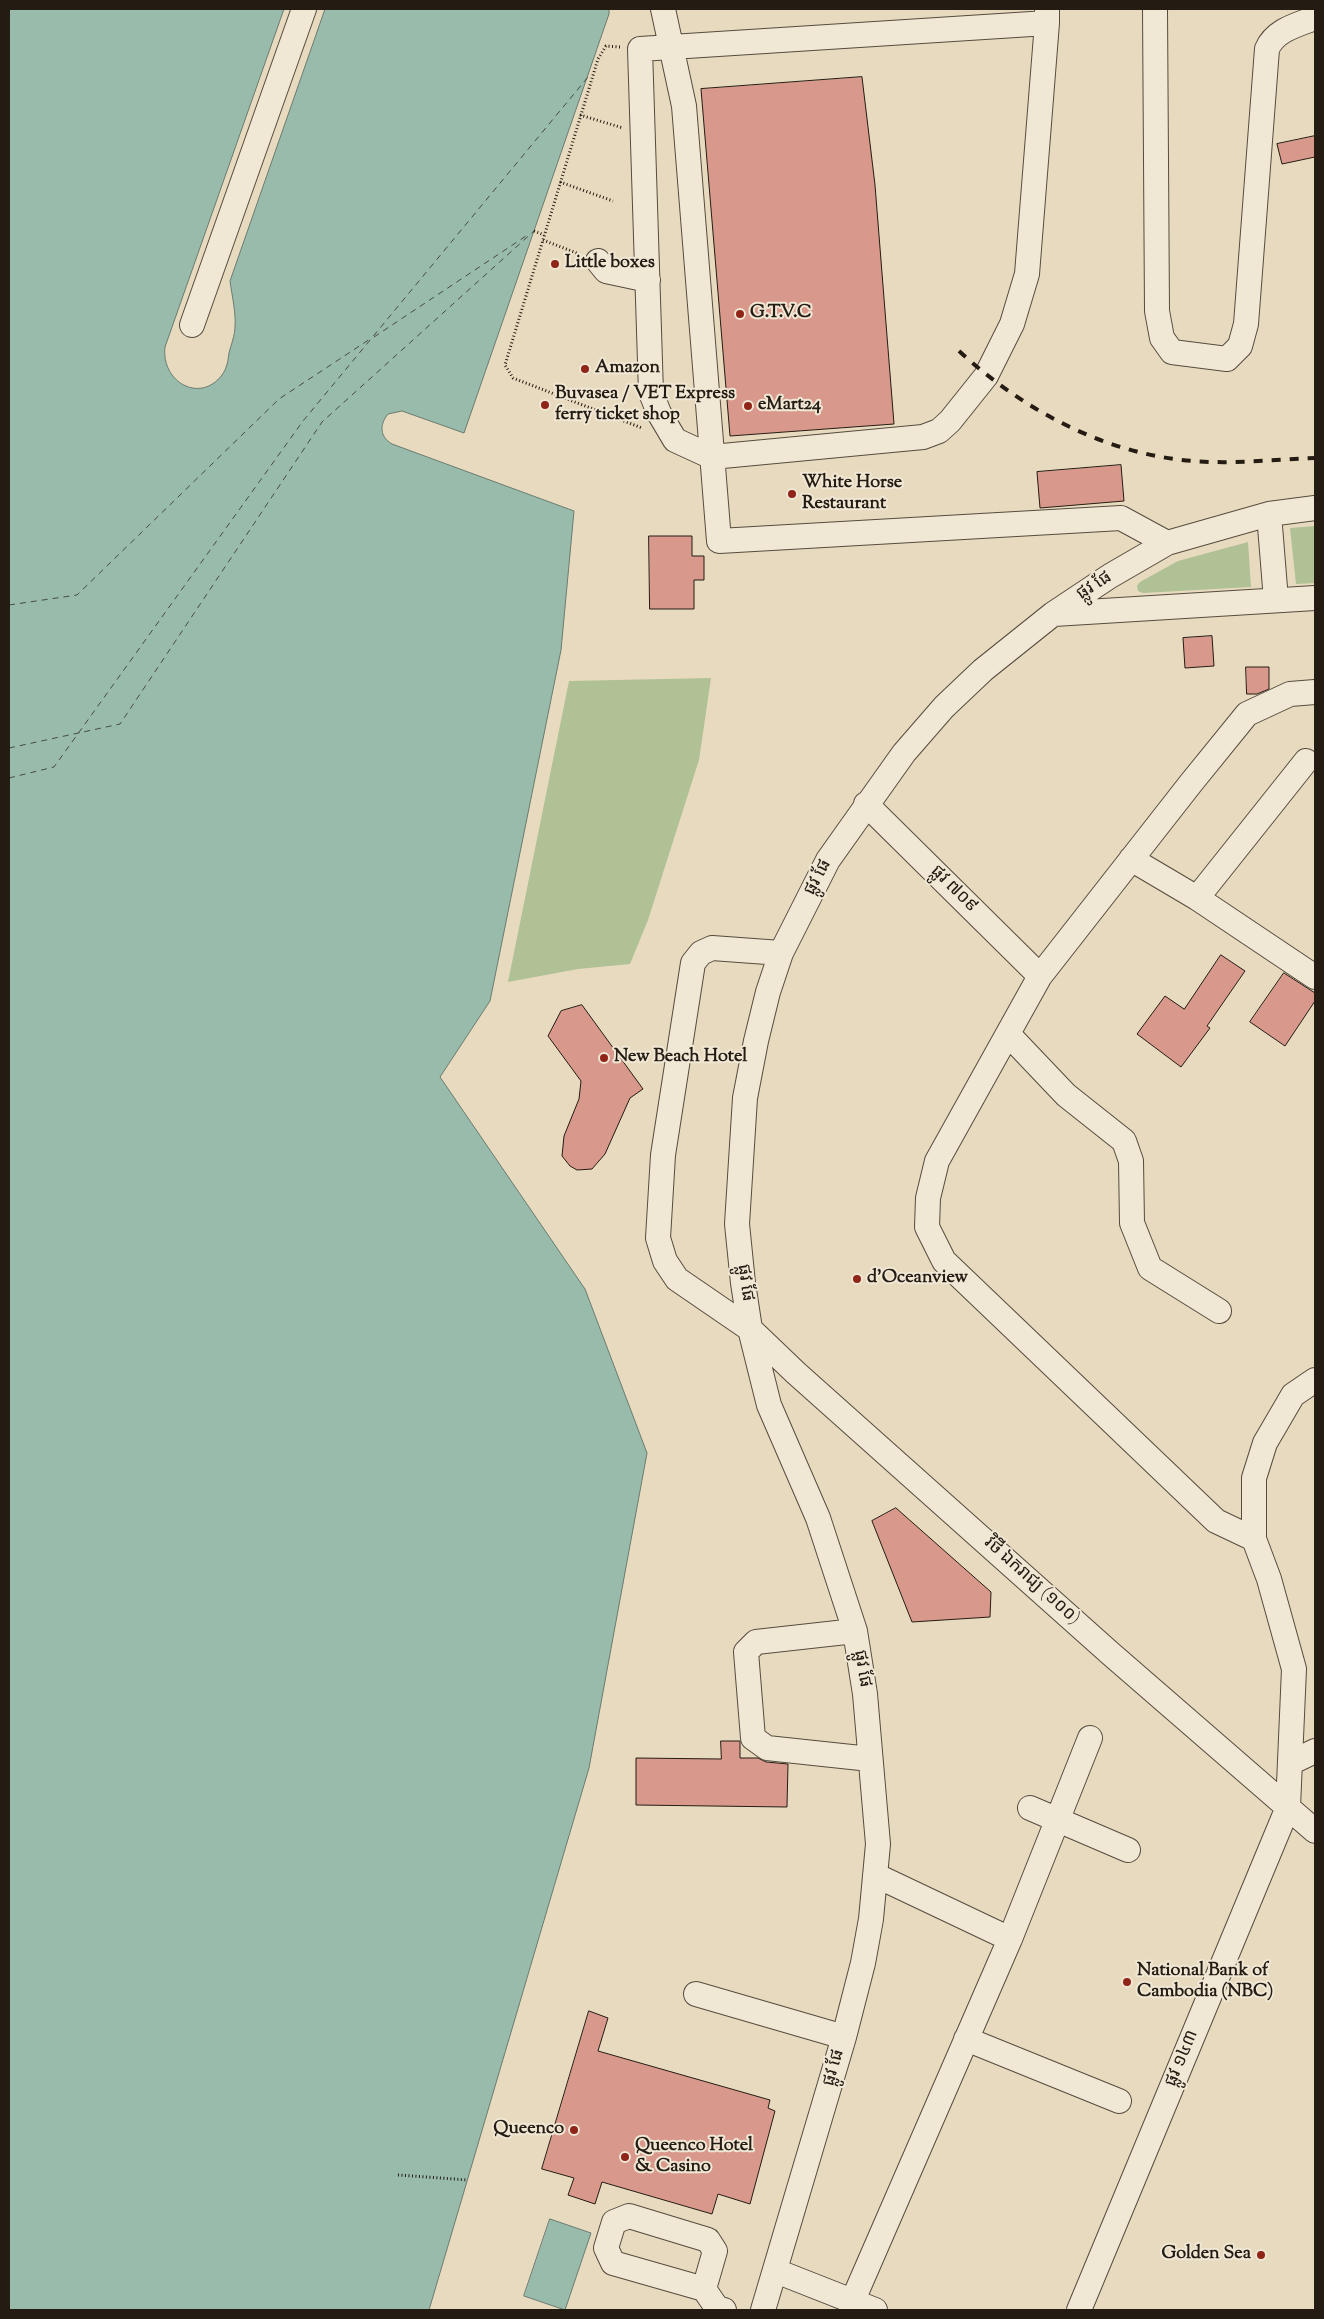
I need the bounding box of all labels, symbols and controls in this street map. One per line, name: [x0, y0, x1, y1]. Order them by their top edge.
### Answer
place label: Little boxes: [565, 253, 655, 275]
marker: Little boxes: [549, 258, 561, 270]
place label: G.T.V.C: [750, 303, 811, 325]
marker: G.T.V.C: [734, 308, 746, 320]
place label: Amazon: [595, 358, 660, 380]
marker: Amazon: [579, 363, 591, 375]
place label: Buvasea / VET Express ferry ticket shop: [555, 384, 735, 426]
place label: eMart24: [758, 395, 821, 417]
marker: Buvasea / VET Express ferry ticket shop: [539, 399, 551, 411]
marker: eMart24: [742, 400, 754, 412]
place label: White Horse Restaurant: [802, 473, 902, 516]
marker: White Horse Restaurant: [786, 488, 798, 500]
street label: ផ្លូវ ផែ: [1073, 568, 1117, 606]
street label: ផ្លូវ ផែ: [801, 856, 837, 900]
street label: ផ្លូវ ៧០៩: [925, 862, 981, 918]
place label: New Beach Hotel: [614, 1047, 747, 1069]
marker: New Beach Hotel: [598, 1052, 610, 1064]
street label: ផ្លូវ ផែ: [731, 1263, 757, 1303]
place label: d'Oceanview: [867, 1268, 968, 1290]
marker: d'Oceanview: [851, 1273, 863, 1285]
street label: វិថី ឯករាជ្យ (១០០): [979, 1533, 1083, 1631]
street label: ផ្លូវ ផែ: [847, 1649, 875, 1689]
place label: National Bank of Cambodia (NBC): [1137, 1961, 1273, 2004]
marker: National Bank of Cambodia (NBC): [1121, 1976, 1133, 1988]
street label: ផ្លូវ ១៤៣: [1161, 2027, 1205, 2091]
street label: ផ្លូវ ផែ: [819, 2047, 851, 2089]
place label: Queenco: [493, 2119, 564, 2141]
marker: Queenco: [568, 2124, 580, 2136]
place label: Queenco Hotel & Casino: [635, 2136, 753, 2178]
marker: Queenco Hotel & Casino: [619, 2151, 631, 2163]
place label: Golden Sea: [1161, 2244, 1251, 2266]
marker: Golden Sea: [1255, 2249, 1267, 2261]

